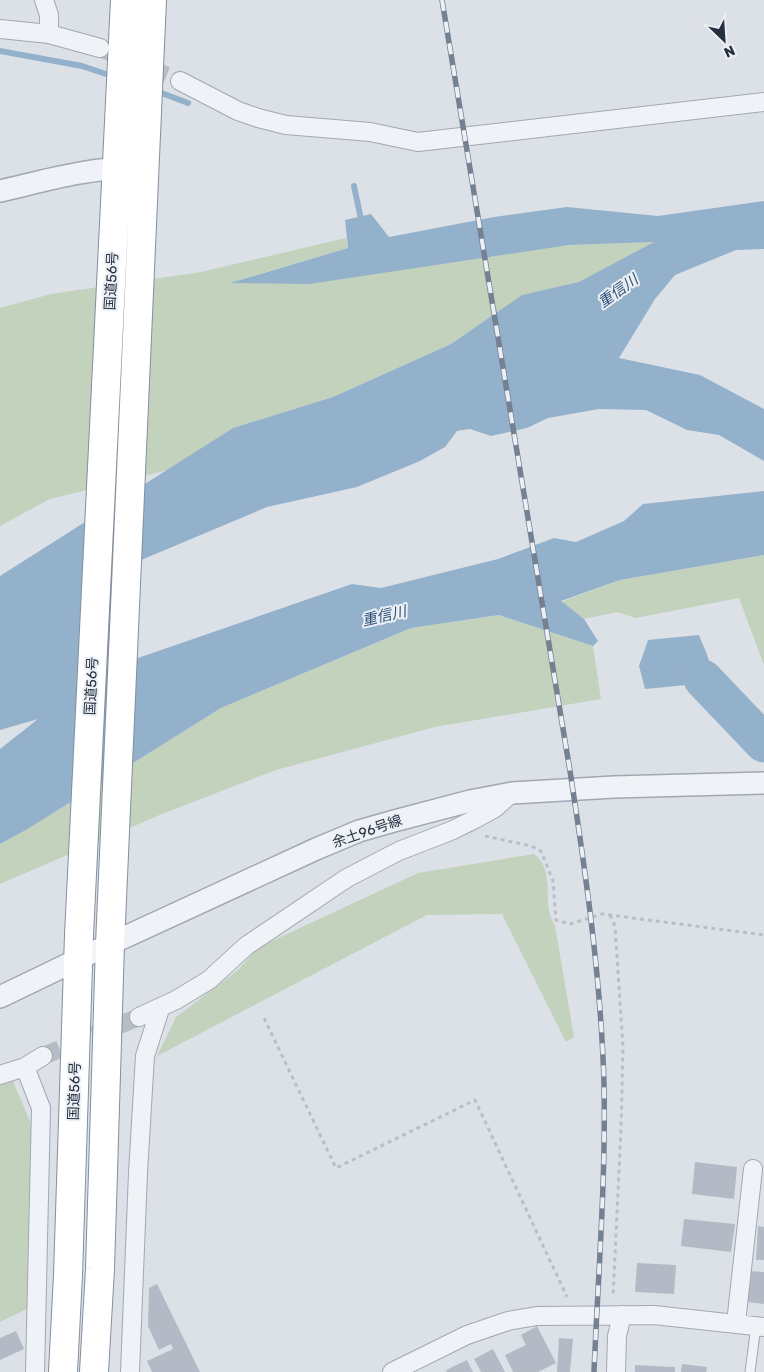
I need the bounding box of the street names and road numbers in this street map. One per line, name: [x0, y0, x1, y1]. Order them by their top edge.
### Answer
street label: 国道56号: [101, 251, 122, 311]
street label: 国道56号: [81, 656, 102, 716]
street label: 余土96号線: [330, 812, 404, 851]
street label: 国道56号: [65, 1061, 84, 1121]

